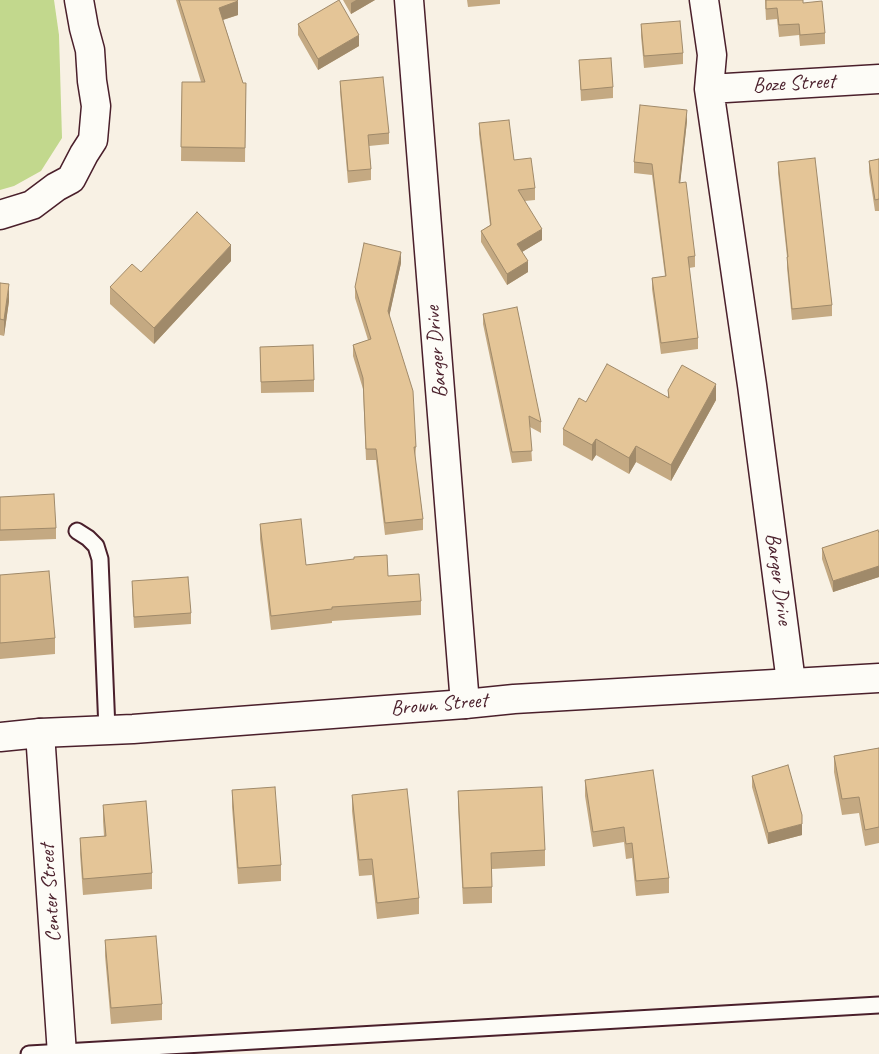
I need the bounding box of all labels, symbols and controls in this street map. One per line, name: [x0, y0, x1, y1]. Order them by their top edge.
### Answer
street label: Boze Street: [752, 69, 836, 99]
street label: Barger Drive: [420, 305, 454, 399]
street label: Barger Drive: [759, 532, 797, 626]
street label: Brown Street: [390, 688, 488, 722]
street label: Center Street: [35, 843, 67, 943]

